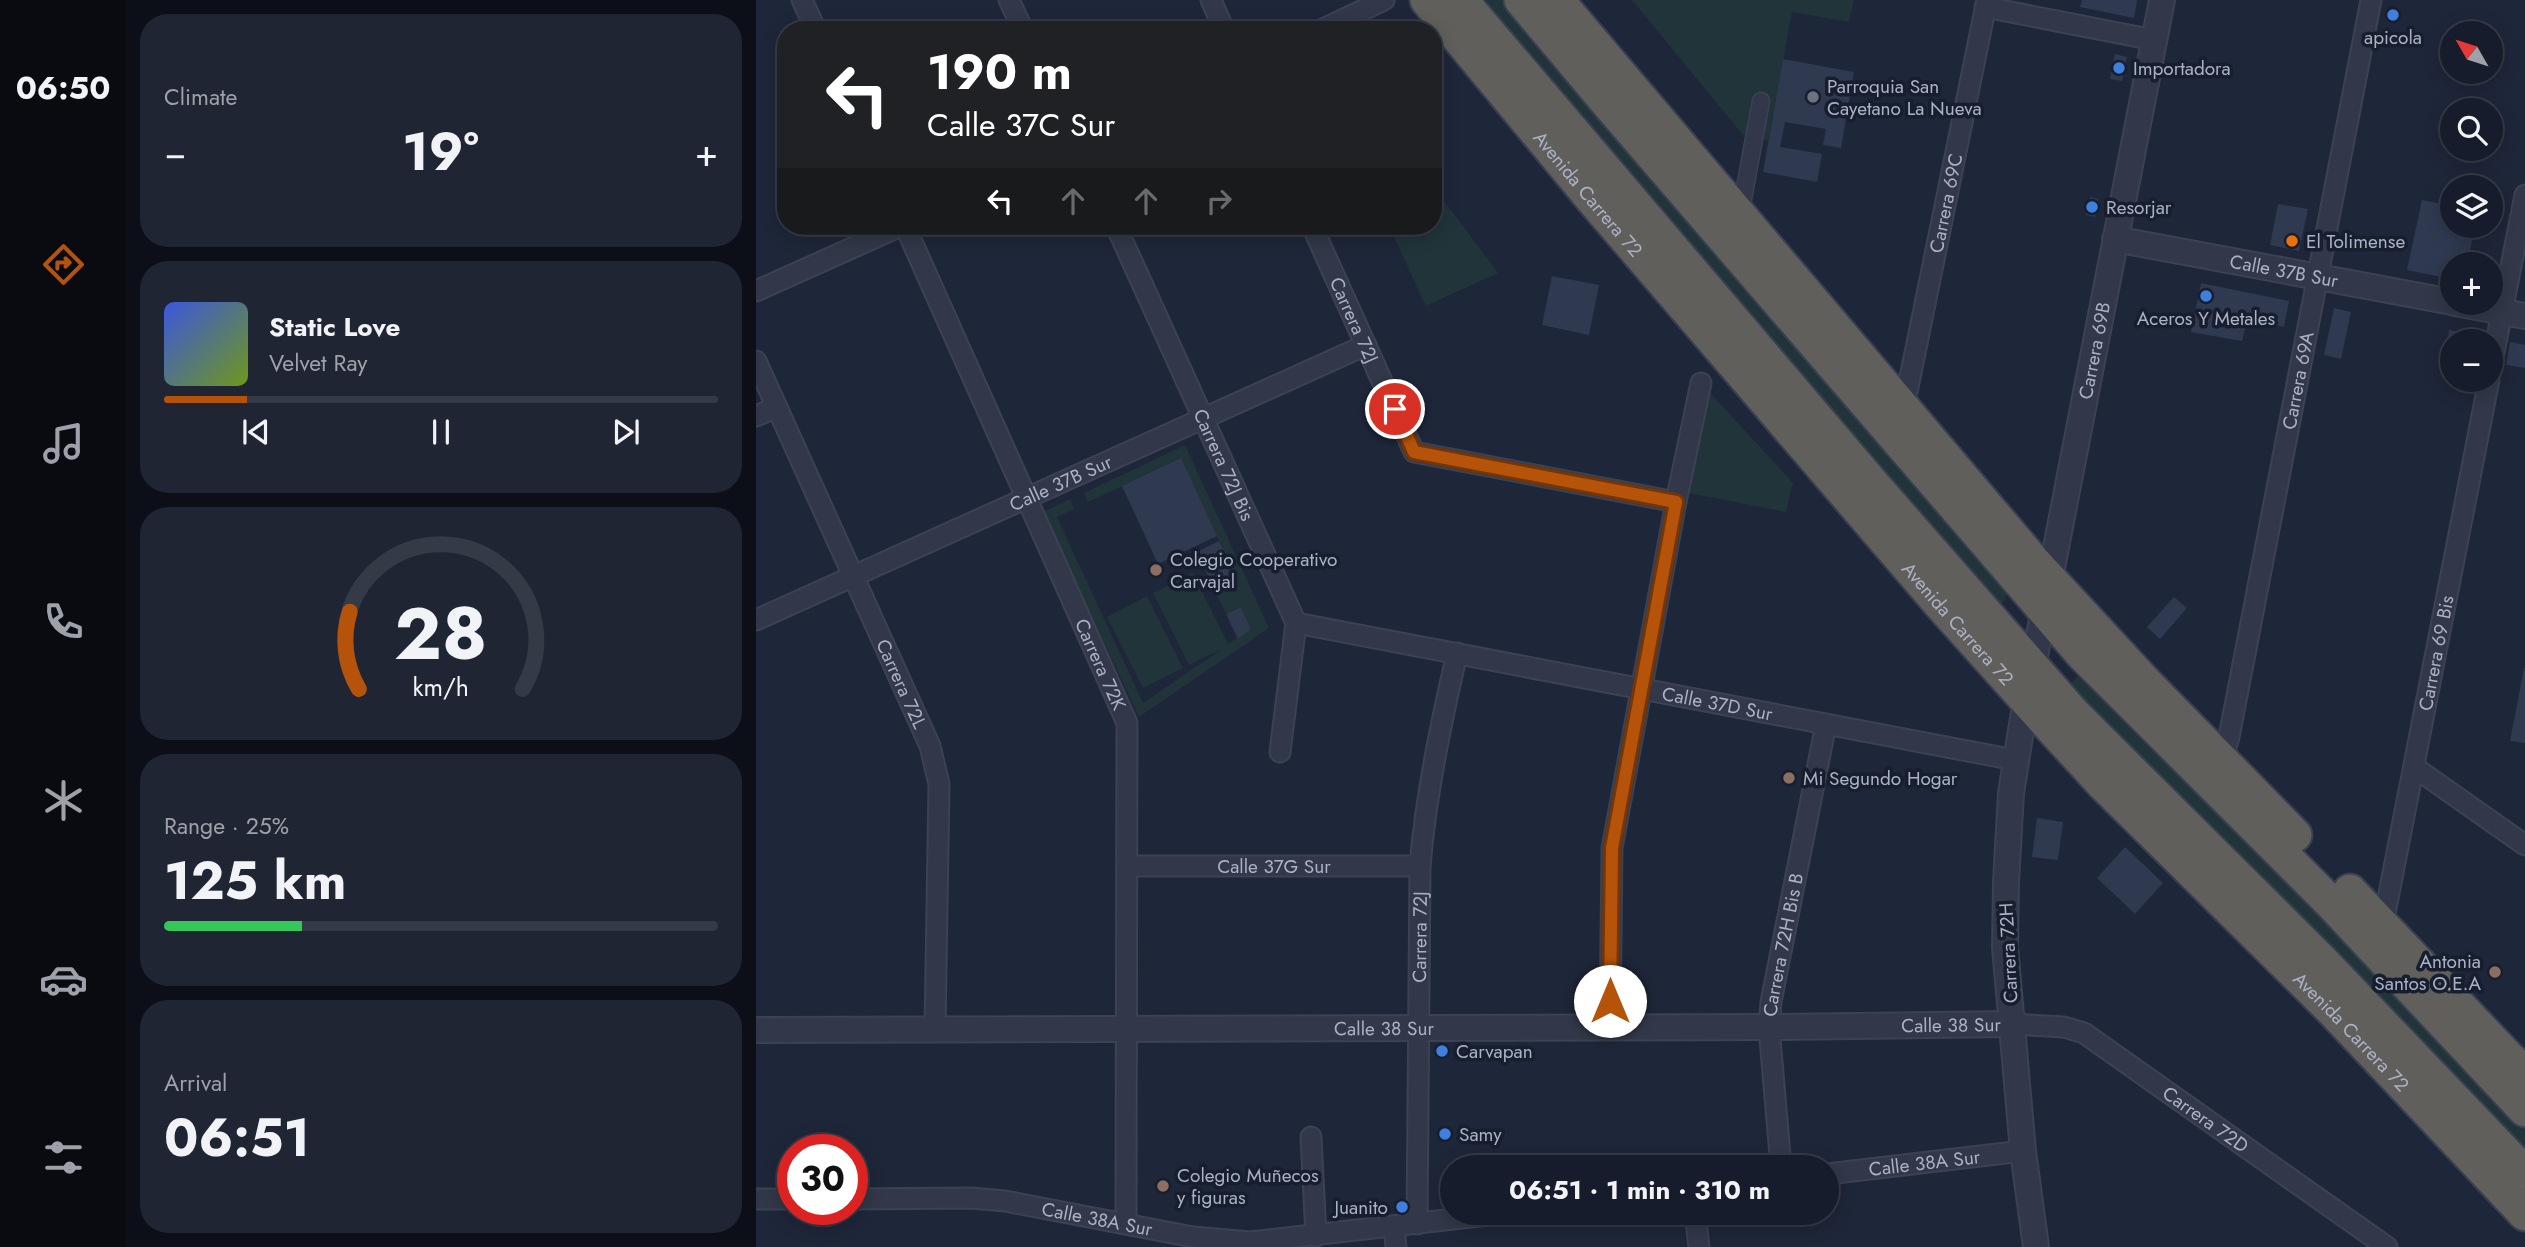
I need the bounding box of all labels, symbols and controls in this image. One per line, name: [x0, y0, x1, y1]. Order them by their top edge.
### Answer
marker: apicola: [2385, 7, 2401, 23]
north arrow: [2440, 21, 2502, 84]
map controls: [2440, 21, 2503, 392]
place label: apicola: [2364, 24, 2422, 51]
text: 190 m: [927, 37, 1072, 107]
icon: left: [812, 49, 903, 140]
place label: Importadora: [2133, 55, 2231, 82]
marker: Importadora: [2111, 60, 2127, 76]
text: 06:50: [16, 65, 110, 111]
place label: Parroquia San Cayetano La Nueva: [1827, 73, 1982, 122]
text: Climate: [164, 80, 237, 114]
marker: Parroquia San Cayetano La Nueva: [1805, 89, 1821, 105]
button: search: [2440, 98, 2503, 161]
text: Calle 37C Sur: [927, 102, 1115, 148]
text: 19°: [402, 114, 479, 190]
text: −: [164, 125, 186, 180]
text: +: [695, 125, 718, 180]
street label: Avenida Carrera 72: [1527, 125, 1649, 263]
street label: Carrera 69C: [1923, 151, 1969, 255]
button: layers: [2440, 175, 2503, 238]
icon: left: [981, 182, 1019, 220]
icon: ahead: [1054, 182, 1092, 220]
icon: ahead: [1127, 182, 1165, 220]
icon: right: [1200, 182, 1238, 220]
place label: Resorjar: [2106, 194, 2172, 221]
marker: Resorjar: [2084, 199, 2100, 215]
place label: El Tolimense: [2306, 228, 2405, 255]
marker: El Tolimense: [2284, 233, 2300, 249]
icon: directions: [39, 240, 88, 289]
street label: Calle 37B Sur: [2228, 248, 2341, 295]
button: +: [2440, 252, 2503, 315]
street label: Carrera 72J: [1323, 273, 1385, 367]
marker: Aceros Y Metales: [2198, 288, 2214, 304]
street label: Carrera 69B: [2072, 300, 2117, 402]
place label: Aceros Y Metales: [2137, 305, 2276, 332]
text: Static Love: [269, 308, 401, 346]
street label: Carrera 69A: [2276, 329, 2321, 432]
button: −: [2440, 329, 2503, 392]
text: Velvet Ray: [269, 346, 367, 380]
pin: [1365, 379, 1425, 439]
icon: arrive: [1376, 390, 1414, 428]
street label: Carrera 72J Bis: [1187, 404, 1261, 526]
icon: previous: [237, 413, 275, 451]
icon: pause: [422, 413, 460, 451]
icon: next: [607, 413, 645, 451]
icon: music: [39, 419, 88, 468]
street label: Calle 37B Sur: [1005, 448, 1117, 518]
place label: Colegio Cooperativo Carvajal: [1170, 546, 1337, 595]
street label: Avenida Carrera 72: [1896, 556, 2020, 692]
marker: Colegio Cooperativo Carvajal: [1148, 562, 1164, 578]
text: 28: [394, 582, 488, 687]
street label: Carrera 69 Bis: [2412, 593, 2461, 713]
icon: phone: [39, 597, 88, 646]
street label: Carrera 72K: [1068, 614, 1133, 715]
street label: Carrera 72L: [869, 635, 933, 733]
text: km/h: [413, 669, 469, 705]
street label: Calle 37D Sur: [1660, 680, 1775, 728]
place label: Mi Segundo Hogar: [1803, 765, 1958, 792]
marker: Mi Segundo Hogar: [1781, 770, 1797, 786]
icon: climate: [39, 776, 88, 825]
text: Range · 25%: [164, 809, 289, 843]
text: 125 km: [164, 843, 346, 919]
street label: Calle 37G Sur: [1217, 853, 1331, 880]
street label: Carrera 72H Bis B: [1757, 871, 1810, 1018]
street label: Carrera 72J: [1406, 891, 1434, 983]
street label: Carrera 72H: [1992, 902, 2025, 1004]
place label: Antonia Santos O.E.A: [2374, 948, 2481, 997]
icon: car: [39, 955, 88, 1004]
position arrow: [1573, 964, 1647, 1038]
marker: Antonia Santos O.E.A: [2487, 964, 2503, 980]
street label: Avenida Carrera 72: [2287, 966, 2415, 1098]
street label: Calle 38 Sur: [1901, 1011, 2002, 1039]
street label: Calle 38 Sur: [1334, 1015, 1434, 1042]
place label: Carvapan: [1456, 1038, 1533, 1065]
marker: Carvapan: [1434, 1043, 1450, 1059]
text: Arrival: [164, 1066, 227, 1100]
street label: Carrera 72D: [2157, 1080, 2254, 1159]
text: 06:51: [164, 1100, 310, 1176]
place label: Samy: [1459, 1121, 1502, 1148]
marker: Samy: [1437, 1126, 1453, 1142]
icon: filters: [39, 1133, 88, 1182]
speed limit sign: 30: [777, 1134, 868, 1225]
street label: Calle 38A Sur: [1867, 1143, 1982, 1183]
place label: Colegio Muñecos y figuras: [1177, 1162, 1319, 1211]
text: 06:51 · 1 min · 310 m: [1509, 1171, 1770, 1209]
marker: Colegio Muñecos y figuras: [1155, 1178, 1171, 1194]
place label: Juanito: [1331, 1194, 1388, 1221]
street label: Calle 38A Sur: [1040, 1195, 1155, 1243]
marker: Juanito: [1394, 1199, 1410, 1215]

